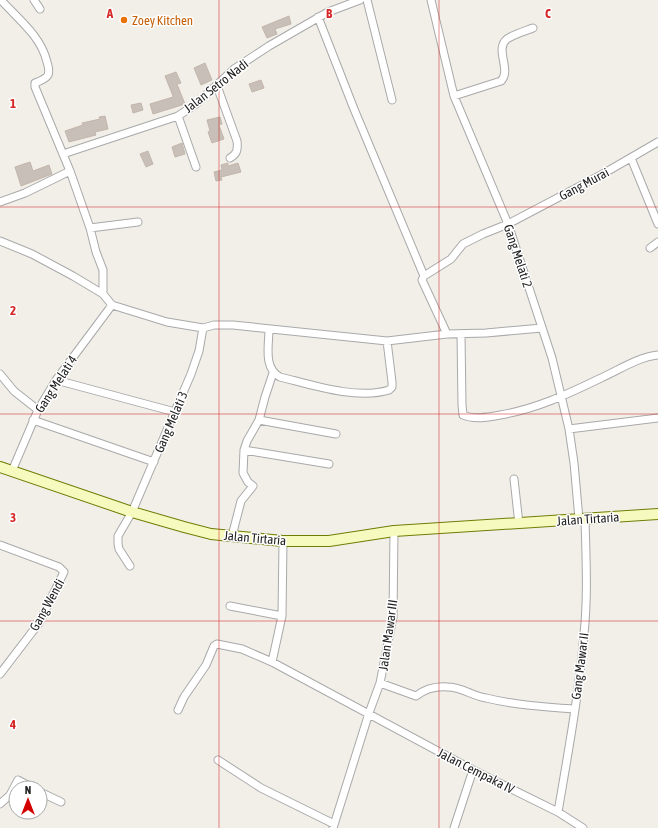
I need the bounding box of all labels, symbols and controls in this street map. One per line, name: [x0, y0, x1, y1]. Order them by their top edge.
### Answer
text: A: [106, 6, 114, 21]
text: B: [326, 6, 333, 21]
text: C: [545, 6, 551, 21]
place label: Zoey Kitchen: [132, 13, 193, 28]
marker: Zoey Kitchen: [119, 15, 129, 25]
street label: Jalan Setro Nadi: [181, 56, 251, 116]
text: 1: [10, 96, 16, 111]
street label: Gang Murai: [557, 165, 611, 203]
street label: Gang Melati 2: [501, 223, 535, 289]
text: 2: [10, 303, 16, 318]
street label: Gang Melati 4: [32, 353, 80, 415]
street label: Gang Melati 3: [151, 389, 191, 455]
street label: Jalan Tirtaria: [556, 509, 620, 529]
text: 3: [10, 510, 16, 525]
street label: Jalan Tirtaria: [223, 528, 287, 548]
street label: Gang Wendi: [27, 576, 67, 634]
street label: Jalan Mawar III: [376, 598, 400, 672]
street label: Gang Mawar II: [568, 632, 592, 700]
text: 4: [9, 717, 16, 732]
street label: Jalan Cempaka IV: [435, 745, 518, 797]
north arrow: [8, 780, 48, 820]
text: N: [25, 784, 31, 796]

